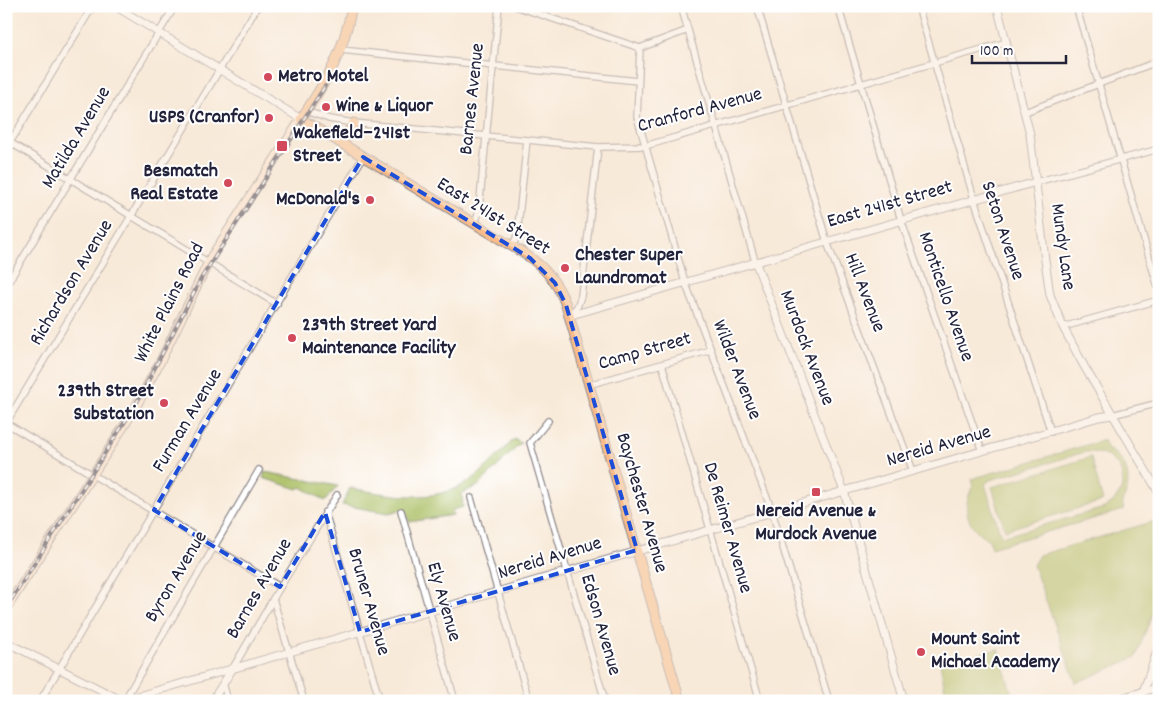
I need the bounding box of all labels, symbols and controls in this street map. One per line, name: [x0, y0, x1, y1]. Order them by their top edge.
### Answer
scale bar: [972, 32, 1066, 64]
text: 100 m: [980, 41, 1013, 63]
street label: Barnes Avenue: [453, 42, 493, 156]
place label: Metro Motel: [278, 63, 369, 91]
marker: Metro Motel: [262, 71, 274, 83]
street label: Matilda Avenue: [35, 81, 119, 194]
street label: Cranford Avenue: [635, 81, 766, 141]
place label: Wine & Liquor: [336, 93, 433, 121]
marker: Wine & Liquor: [320, 101, 332, 113]
place label: USPS (Cranfor): [149, 104, 259, 132]
marker: USPS (Cranfor): [263, 112, 275, 124]
place label: Wakefield–241st Street: [293, 120, 411, 171]
marker: Wakefield–241st Street: [275, 139, 289, 153]
place label: Besmatch Real Estate: [130, 158, 218, 209]
street label: East 241st Street: [431, 171, 555, 263]
street label: East 241st Street: [824, 174, 956, 236]
marker: Besmatch Real Estate: [222, 177, 234, 189]
street label: Seton Avenue: [973, 178, 1031, 284]
place label: McDonald's: [276, 186, 360, 214]
marker: McDonald's: [364, 194, 376, 206]
street label: Mundy Lane: [1042, 202, 1082, 292]
street label: Richardson Avenue: [23, 214, 121, 351]
street label: Monticello Avenue: [910, 228, 980, 366]
street label: White Plains Road: [128, 238, 212, 368]
place label: Chester Super Laundromat: [575, 242, 683, 293]
street label: Hill Avenue: [836, 249, 892, 337]
marker: Chester Super Laundromat: [559, 262, 571, 274]
street label: Murdock Avenue: [771, 286, 841, 410]
place label: 239th Street Yard Maintenance Facility: [302, 312, 456, 363]
street label: Wilder Avenue: [704, 316, 768, 424]
street label: Camp Street: [595, 325, 695, 379]
marker: 239th Street Yard Maintenance Facility: [286, 332, 298, 344]
street label: Furman Avenue: [146, 364, 230, 478]
place label: 239th Street Substation: [58, 378, 155, 429]
marker: 239th Street Substation: [158, 397, 170, 409]
street label: Nereid Avenue: [884, 419, 995, 475]
street label: Baychester Avenue: [608, 430, 674, 576]
street label: De Reimer Avenue: [695, 459, 759, 597]
marker: Nereid Avenue & Murdock Avenue: [810, 486, 822, 498]
place label: Nereid Avenue & Murdock Avenue: [755, 498, 877, 549]
street label: Byron Avenue: [139, 526, 215, 628]
street label: Nereid Avenue: [495, 530, 606, 588]
street label: Barnes Avenue: [220, 533, 300, 645]
street label: Bruner Avenue: [339, 545, 397, 659]
street label: Ely Avenue: [418, 559, 468, 645]
street label: Edson Avenue: [572, 571, 628, 679]
place label: Mount Saint Michael Academy: [931, 626, 1060, 677]
marker: Mount Saint Michael Academy: [915, 646, 927, 658]

